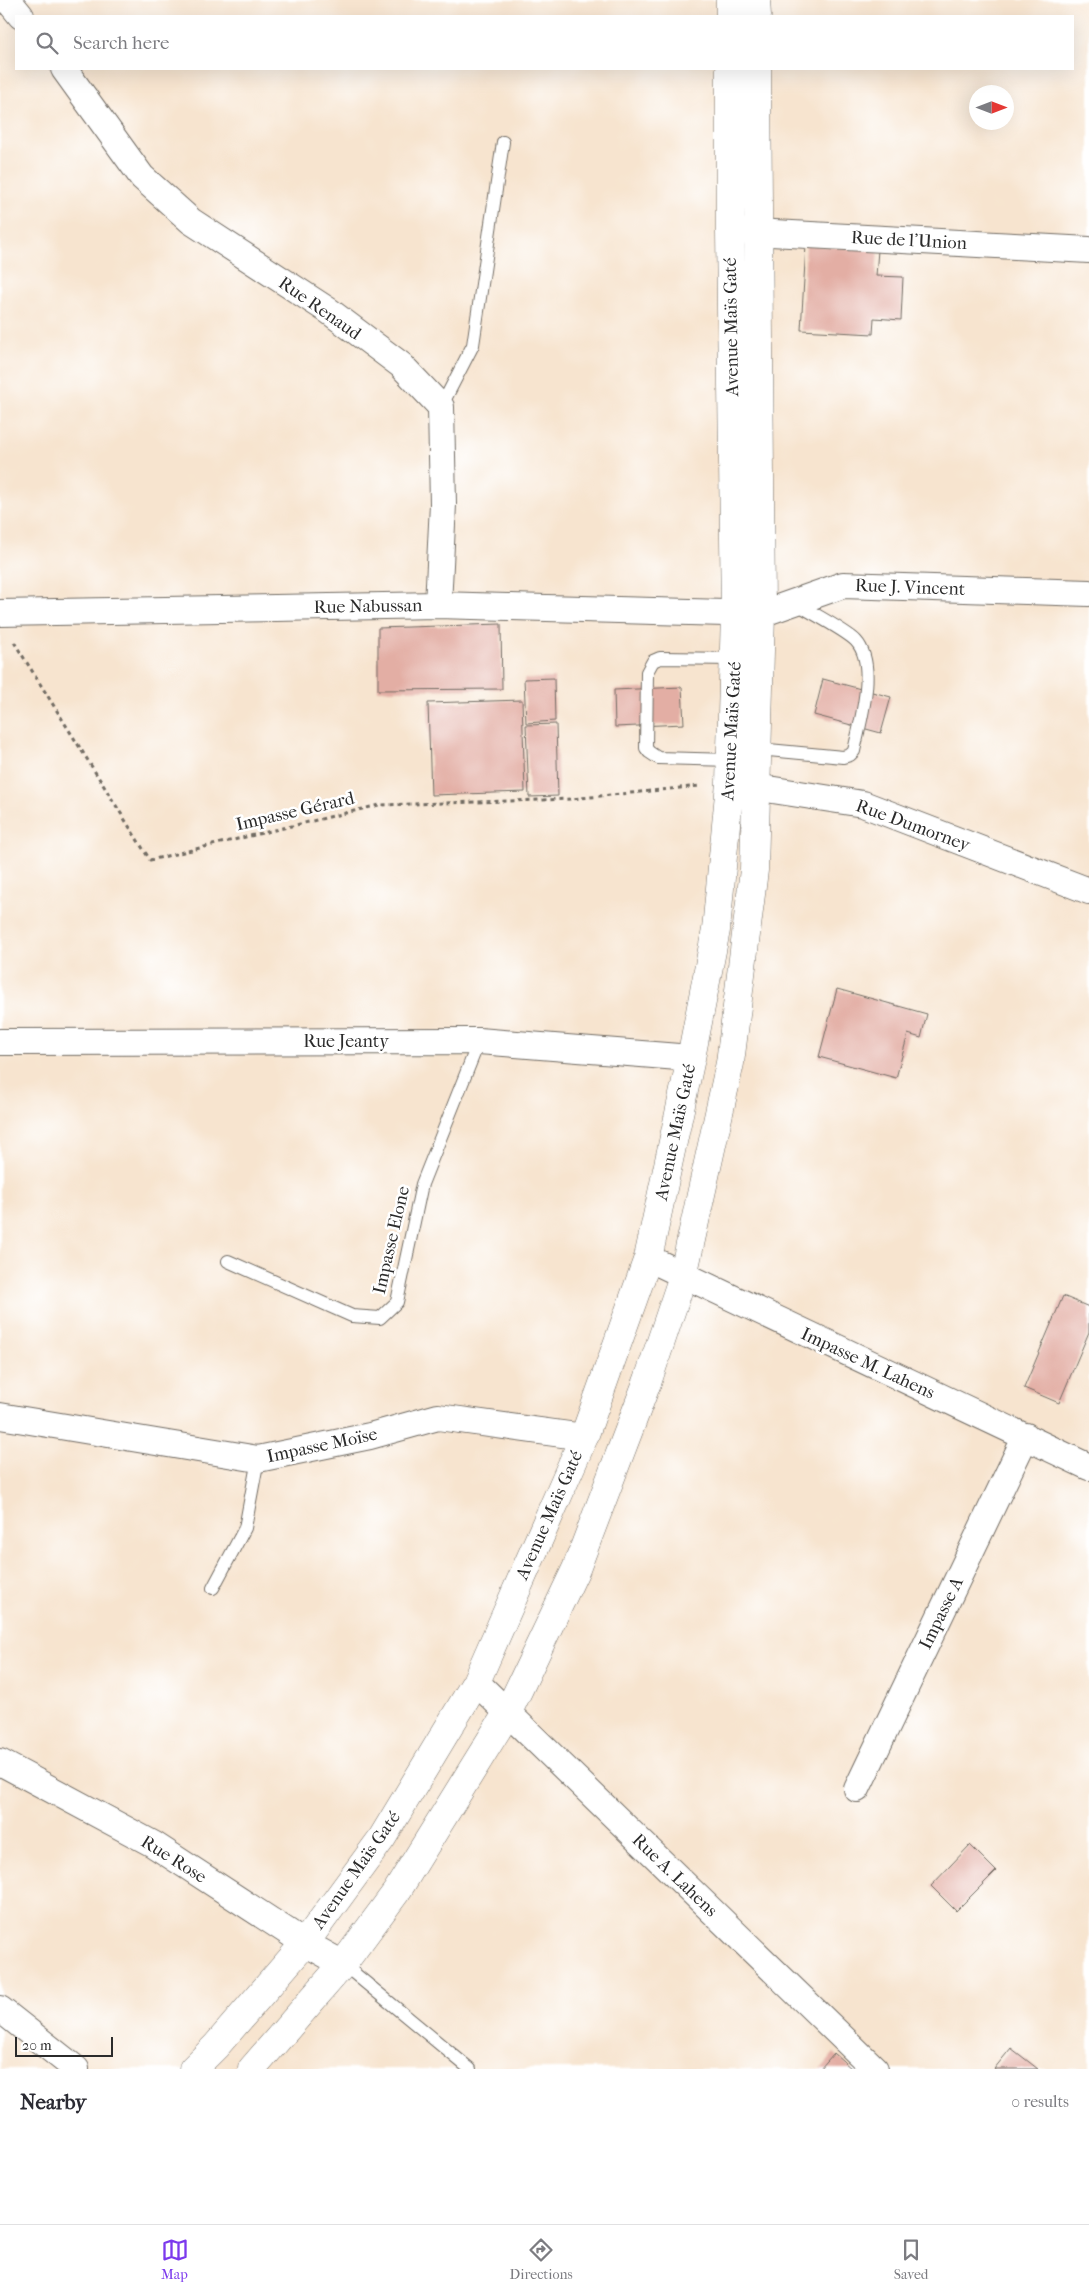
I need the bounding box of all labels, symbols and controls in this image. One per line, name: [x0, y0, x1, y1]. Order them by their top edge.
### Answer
search box: [15, 15, 1074, 70]
icon: search: [33, 29, 61, 57]
text: Search here: [73, 32, 169, 54]
north arrow: [969, 85, 1014, 130]
street label: Rue de l'Union: [850, 227, 968, 254]
street label: Avenue Maïs Gaté: [720, 257, 743, 398]
street label: Rue Renaud: [274, 272, 365, 345]
street label: Rue J. Vincent: [855, 575, 966, 600]
street label: Rue Nabussan: [313, 595, 423, 618]
street label: Avenue Maïs Gaté: [717, 661, 746, 802]
street label: Impasse Gérard: [234, 788, 357, 835]
street label: Rue Dumorney: [853, 795, 974, 856]
street label: Rue Jeanty: [303, 1031, 390, 1052]
street label: Avenue Maïs Gaté: [651, 1062, 700, 1203]
street label: Impasse Elone: [369, 1184, 414, 1296]
street label: Impasse M. Lahens: [798, 1323, 938, 1404]
street label: Impasse Moïse: [265, 1424, 379, 1467]
street label: Avenue Maïs Gaté: [511, 1447, 587, 1584]
street label: Impasse A: [915, 1573, 968, 1653]
street label: Avenue Maïs Gaté: [307, 1807, 405, 1934]
street label: Rue A. Lahens: [628, 1830, 722, 1921]
street label: Rue Rose: [137, 1831, 210, 1888]
scale bar: [15, 2034, 112, 2057]
text: 20 m: [22, 2037, 52, 2054]
text: Nearby: [20, 2090, 86, 2114]
text: 0 results: [1011, 2092, 1069, 2111]
tab: Map: [161, 2236, 189, 2283]
tab: Directions: [510, 2236, 573, 2283]
tab: Saved: [894, 2236, 928, 2283]

